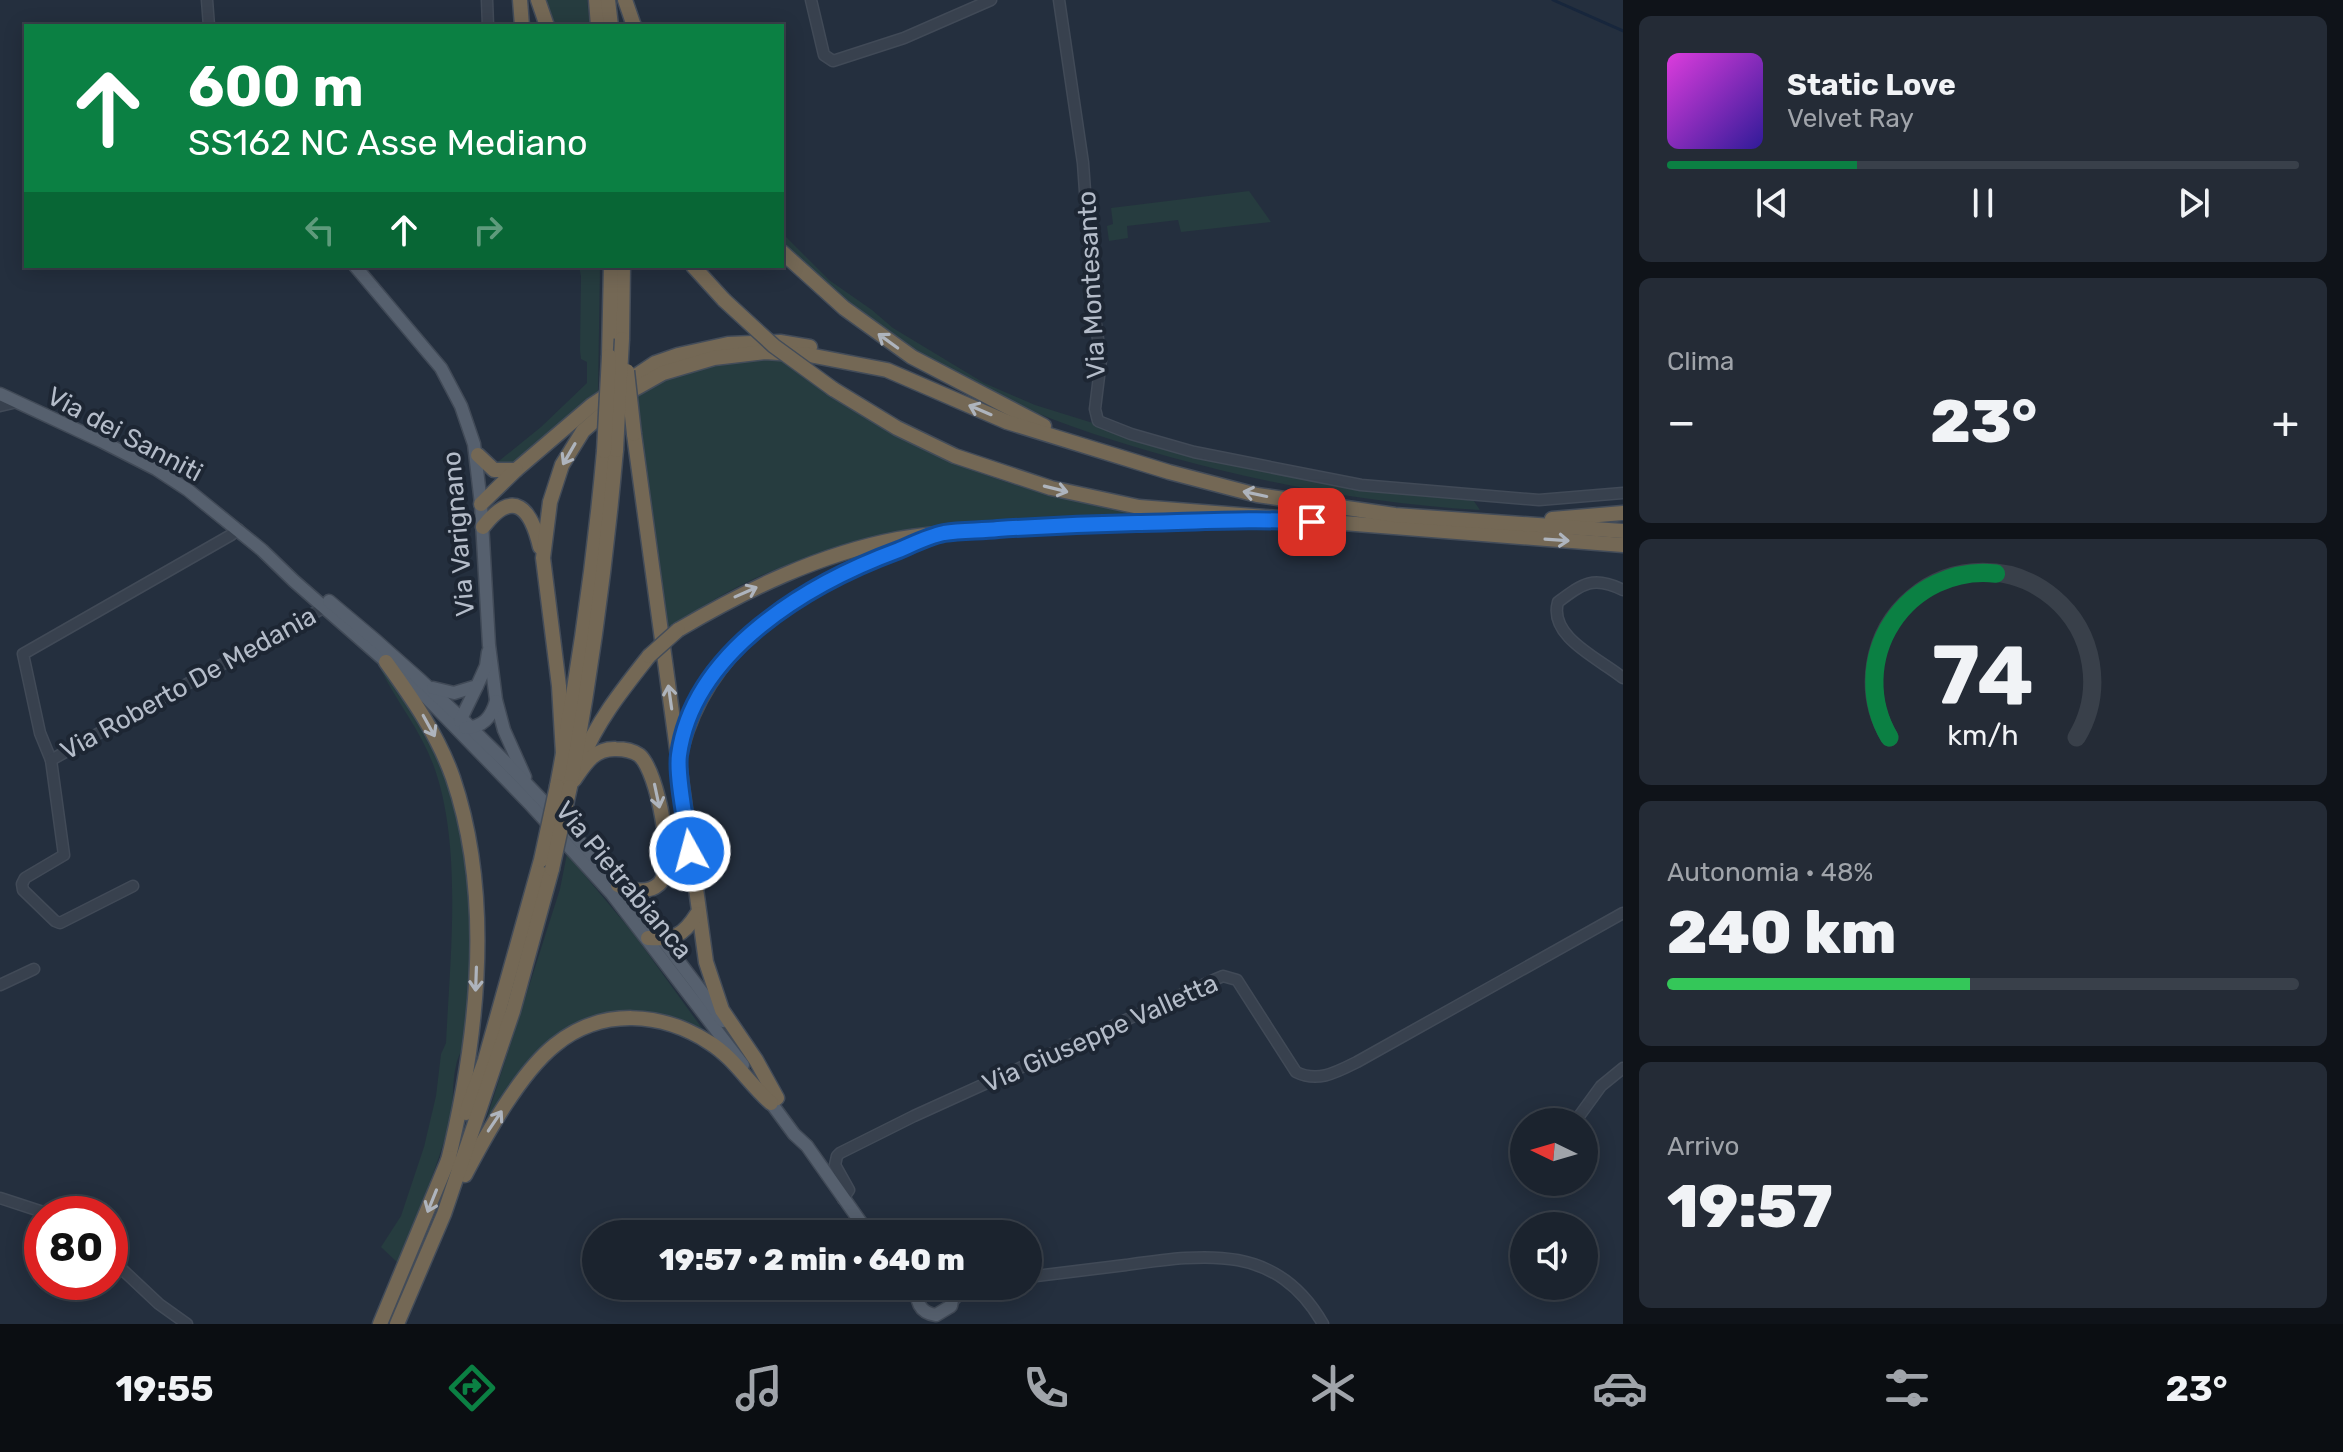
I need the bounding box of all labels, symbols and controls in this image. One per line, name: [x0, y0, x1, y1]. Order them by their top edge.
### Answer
text: 600 m: [188, 54, 364, 120]
icon: ahead: [56, 56, 160, 160]
text: Static Love: [1787, 67, 1956, 103]
text: Velvet Ray: [1787, 103, 1914, 134]
text: SS162 NC Asse Mediano: [188, 121, 588, 164]
icon: previous: [1750, 181, 1794, 225]
icon: pause: [1961, 181, 2005, 225]
icon: next: [2172, 181, 2216, 225]
street label: Via Montesanto: [1071, 190, 1112, 380]
icon: left: [298, 208, 342, 252]
icon: ahead: [382, 208, 426, 252]
icon: right: [466, 208, 510, 252]
one-way arrow: [878, 332, 900, 349]
text: Clima: [1667, 346, 1734, 377]
street label: Via dei Sanniti: [42, 381, 208, 488]
text: 23°: [1930, 386, 2037, 457]
text: −: [1667, 396, 1696, 448]
text: +: [2272, 396, 2299, 448]
one-way arrow: [968, 401, 993, 416]
one-way arrow: [561, 442, 577, 465]
street label: Via Varignano: [436, 450, 481, 618]
one-way arrow: [1043, 482, 1069, 497]
one-way arrow: [1243, 486, 1269, 501]
pin: [1278, 488, 1346, 556]
icon: arrive: [1290, 500, 1334, 544]
one-way arrow: [1543, 532, 1570, 547]
one-way arrow: [733, 583, 758, 598]
street label: Via Roberto De Medania: [55, 600, 321, 767]
text: 74: [1932, 626, 2034, 725]
one-way arrow: [662, 685, 677, 711]
one-way arrow: [422, 714, 437, 738]
text: km/h: [1947, 718, 2019, 752]
one-way arrow: [650, 783, 665, 808]
street label: Via Pietrabianca: [549, 795, 699, 965]
position arrow: [648, 809, 732, 893]
text: Autonomia · 48%: [1667, 857, 1873, 888]
text: 240 km: [1667, 897, 1896, 968]
one-way arrow: [468, 965, 483, 992]
street label: Via Giuseppe Valletta: [978, 968, 1223, 1099]
north arrow: [1510, 1108, 1598, 1196]
map controls: [1510, 1108, 1598, 1300]
one-way arrow: [487, 1111, 503, 1133]
text: Arrivo: [1667, 1131, 1739, 1162]
text: 19:57: [1667, 1171, 1833, 1242]
one-way arrow: [424, 1188, 438, 1213]
speed limit sign: 80: [24, 1196, 128, 1300]
button: sound: [1510, 1212, 1598, 1300]
text: 19:57 · 2 min · 640 m: [659, 1242, 965, 1278]
icon: directions: [444, 1360, 500, 1416]
icon: music: [731, 1360, 787, 1416]
icon: phone: [1018, 1360, 1074, 1416]
icon: climate: [1305, 1360, 1361, 1416]
icon: car: [1592, 1360, 1648, 1416]
icon: filters: [1879, 1360, 1935, 1416]
text: 19:55: [115, 1367, 213, 1410]
text: 23°: [2166, 1367, 2227, 1410]

